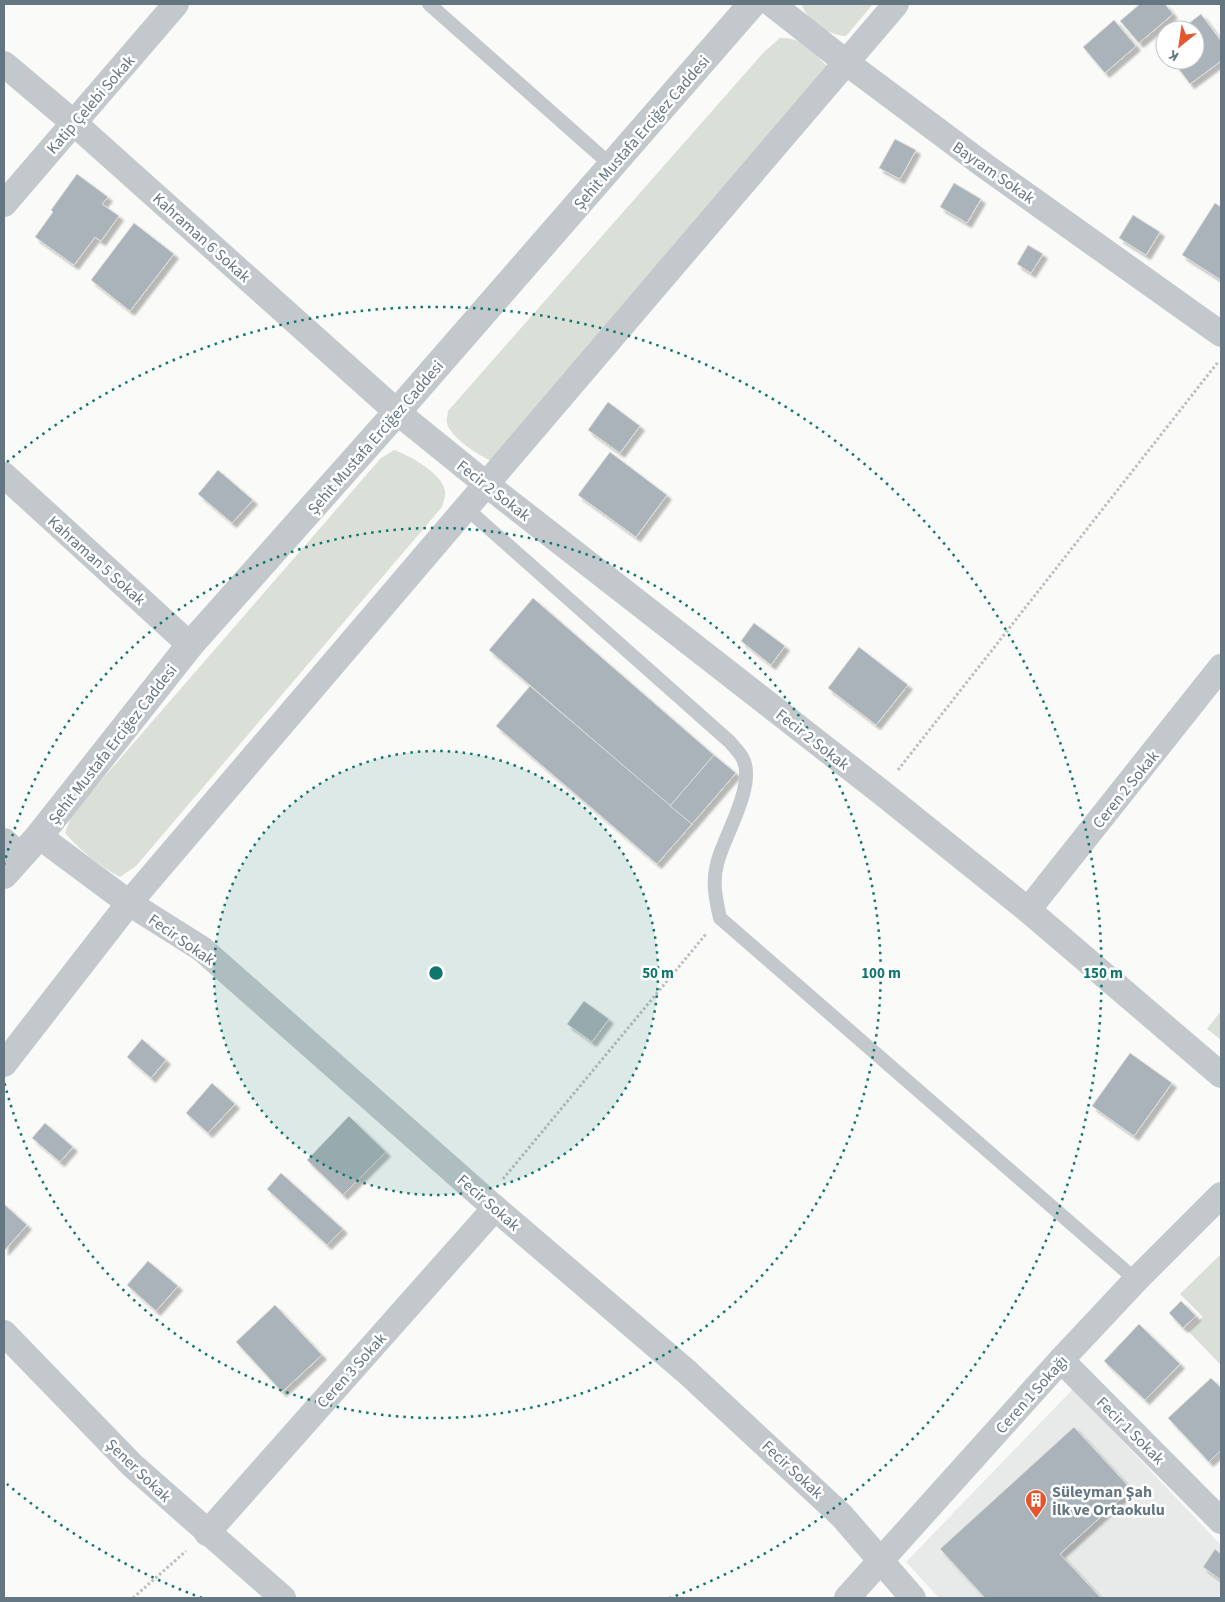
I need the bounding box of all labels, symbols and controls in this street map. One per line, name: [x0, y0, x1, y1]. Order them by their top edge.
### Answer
north arrow: [1155, 20, 1205, 70]
text: K: [1165, 44, 1183, 66]
street label: Katip Çelebi Sokak: [42, 50, 140, 159]
street label: Şehit Mustafa Erciğez Caddesi: [569, 51, 715, 214]
street label: Bayram Sokak: [948, 136, 1039, 209]
street label: Kahraman 6 Sokak: [148, 188, 255, 288]
street label: Şehit Mustafa Erciğez Caddesi: [303, 356, 449, 519]
street label: Fecir 2 Sokak: [452, 455, 535, 527]
street label: Kahraman 5 Sokak: [43, 511, 150, 611]
street label: Şehit Mustafa Erciğez Caddesi: [43, 660, 182, 829]
street label: Fecir 2 Sokak: [771, 704, 854, 776]
street label: Ceren 2 Sokak: [1088, 746, 1164, 833]
street label: Fecir Sokak: [144, 909, 219, 971]
text: 50 m: [642, 963, 674, 984]
text: 100 m: [861, 963, 901, 984]
text: 150 m: [1083, 963, 1123, 984]
centre of rings: [427, 964, 445, 982]
street label: Fecir Sokak: [452, 1169, 525, 1236]
street label: Ceren 3 Sokak: [312, 1328, 392, 1413]
street label: Ceren 1 Sokağı: [991, 1351, 1073, 1439]
street label: Fecir 1 Sokak: [1092, 1392, 1169, 1470]
street label: Şener Sokak: [101, 1434, 176, 1507]
street label: Fecir Sokak: [757, 1436, 828, 1504]
place label: Süleyman Şah İlk ve Ortaokulu: [1052, 1481, 1165, 1521]
building icon: Süleyman Şah İlk ve Ortaokulu: [1024, 1488, 1048, 1519]

